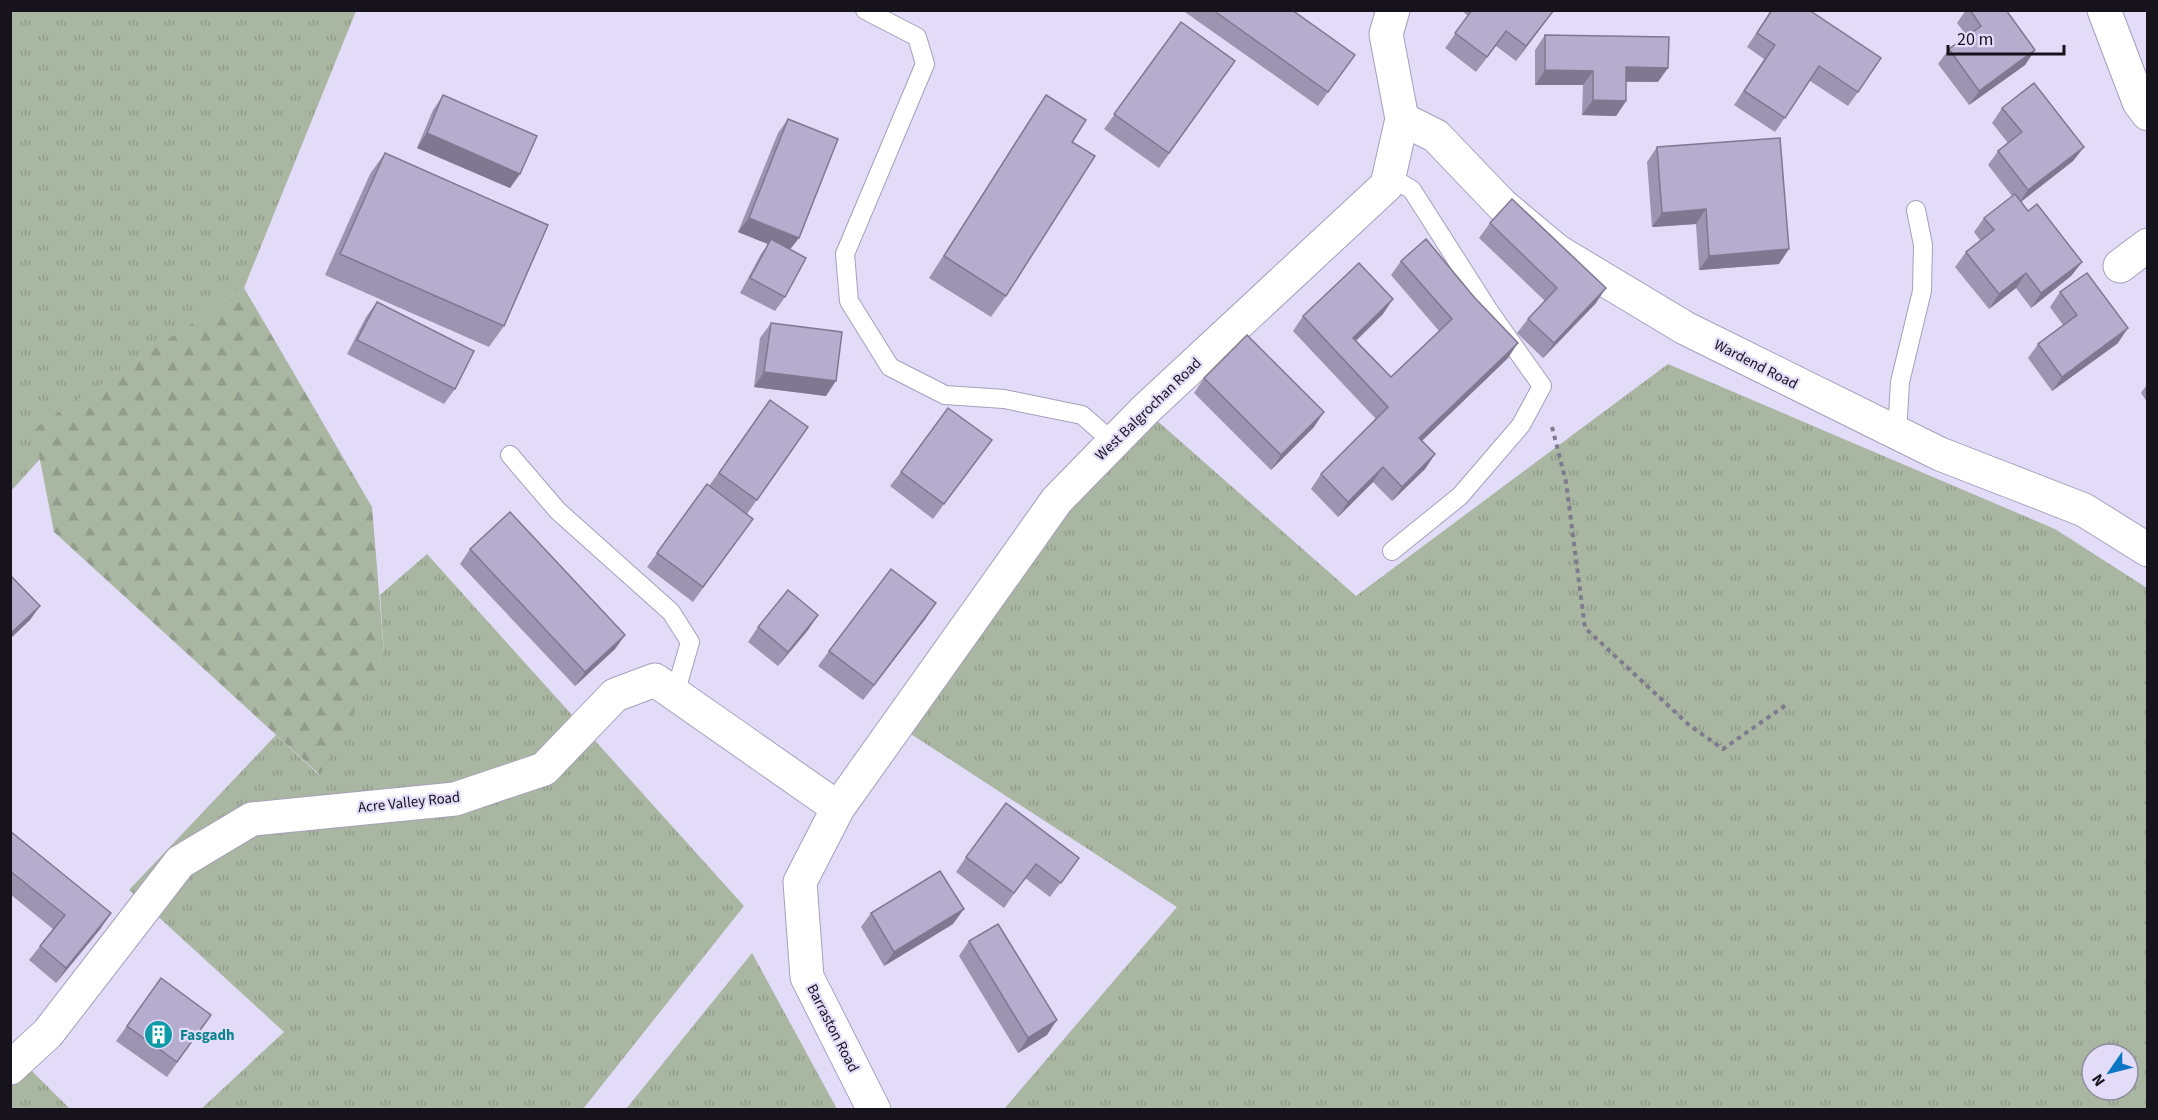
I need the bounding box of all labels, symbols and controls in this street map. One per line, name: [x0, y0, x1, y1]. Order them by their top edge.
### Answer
scale bar: [1948, 18, 2064, 56]
text: 20 m: [1957, 27, 1993, 52]
street label: Wardend Road: [1710, 334, 1801, 395]
street label: West Balgrochan Road: [1091, 353, 1206, 466]
street label: Acre Valley Road: [357, 787, 461, 818]
street label: Barraston Road: [801, 981, 864, 1076]
building icon: Fasgadh: [143, 1019, 175, 1051]
place label: Fasgadh: [180, 1025, 235, 1046]
north arrow: [2080, 1042, 2140, 1102]
text: N: [2086, 1069, 2111, 1091]

